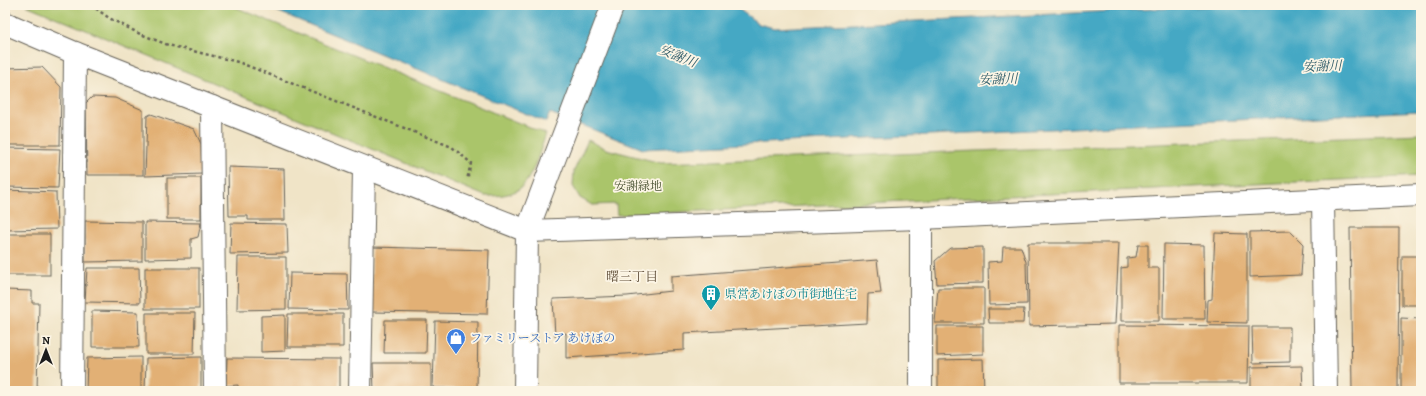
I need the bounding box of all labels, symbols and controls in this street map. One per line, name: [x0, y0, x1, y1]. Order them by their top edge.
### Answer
water label: 安謝川: [657, 41, 701, 72]
water label: 安謝川: [1302, 57, 1344, 75]
water label: 安謝川: [978, 70, 1020, 88]
park label: 安謝緑地: [614, 178, 662, 194]
district label: 曙三丁目: [606, 268, 658, 285]
building icon: 県営あけぼの市街地住宅: [700, 283, 722, 311]
place label: 県営あけぼの市街地住宅: [725, 286, 857, 302]
shop icon: ファミリーストア あけぼの: [445, 327, 467, 355]
north arrow: [26, 330, 66, 370]
place label: ファミリーストア あけぼの: [470, 330, 615, 346]
text: N: [42, 333, 50, 348]

